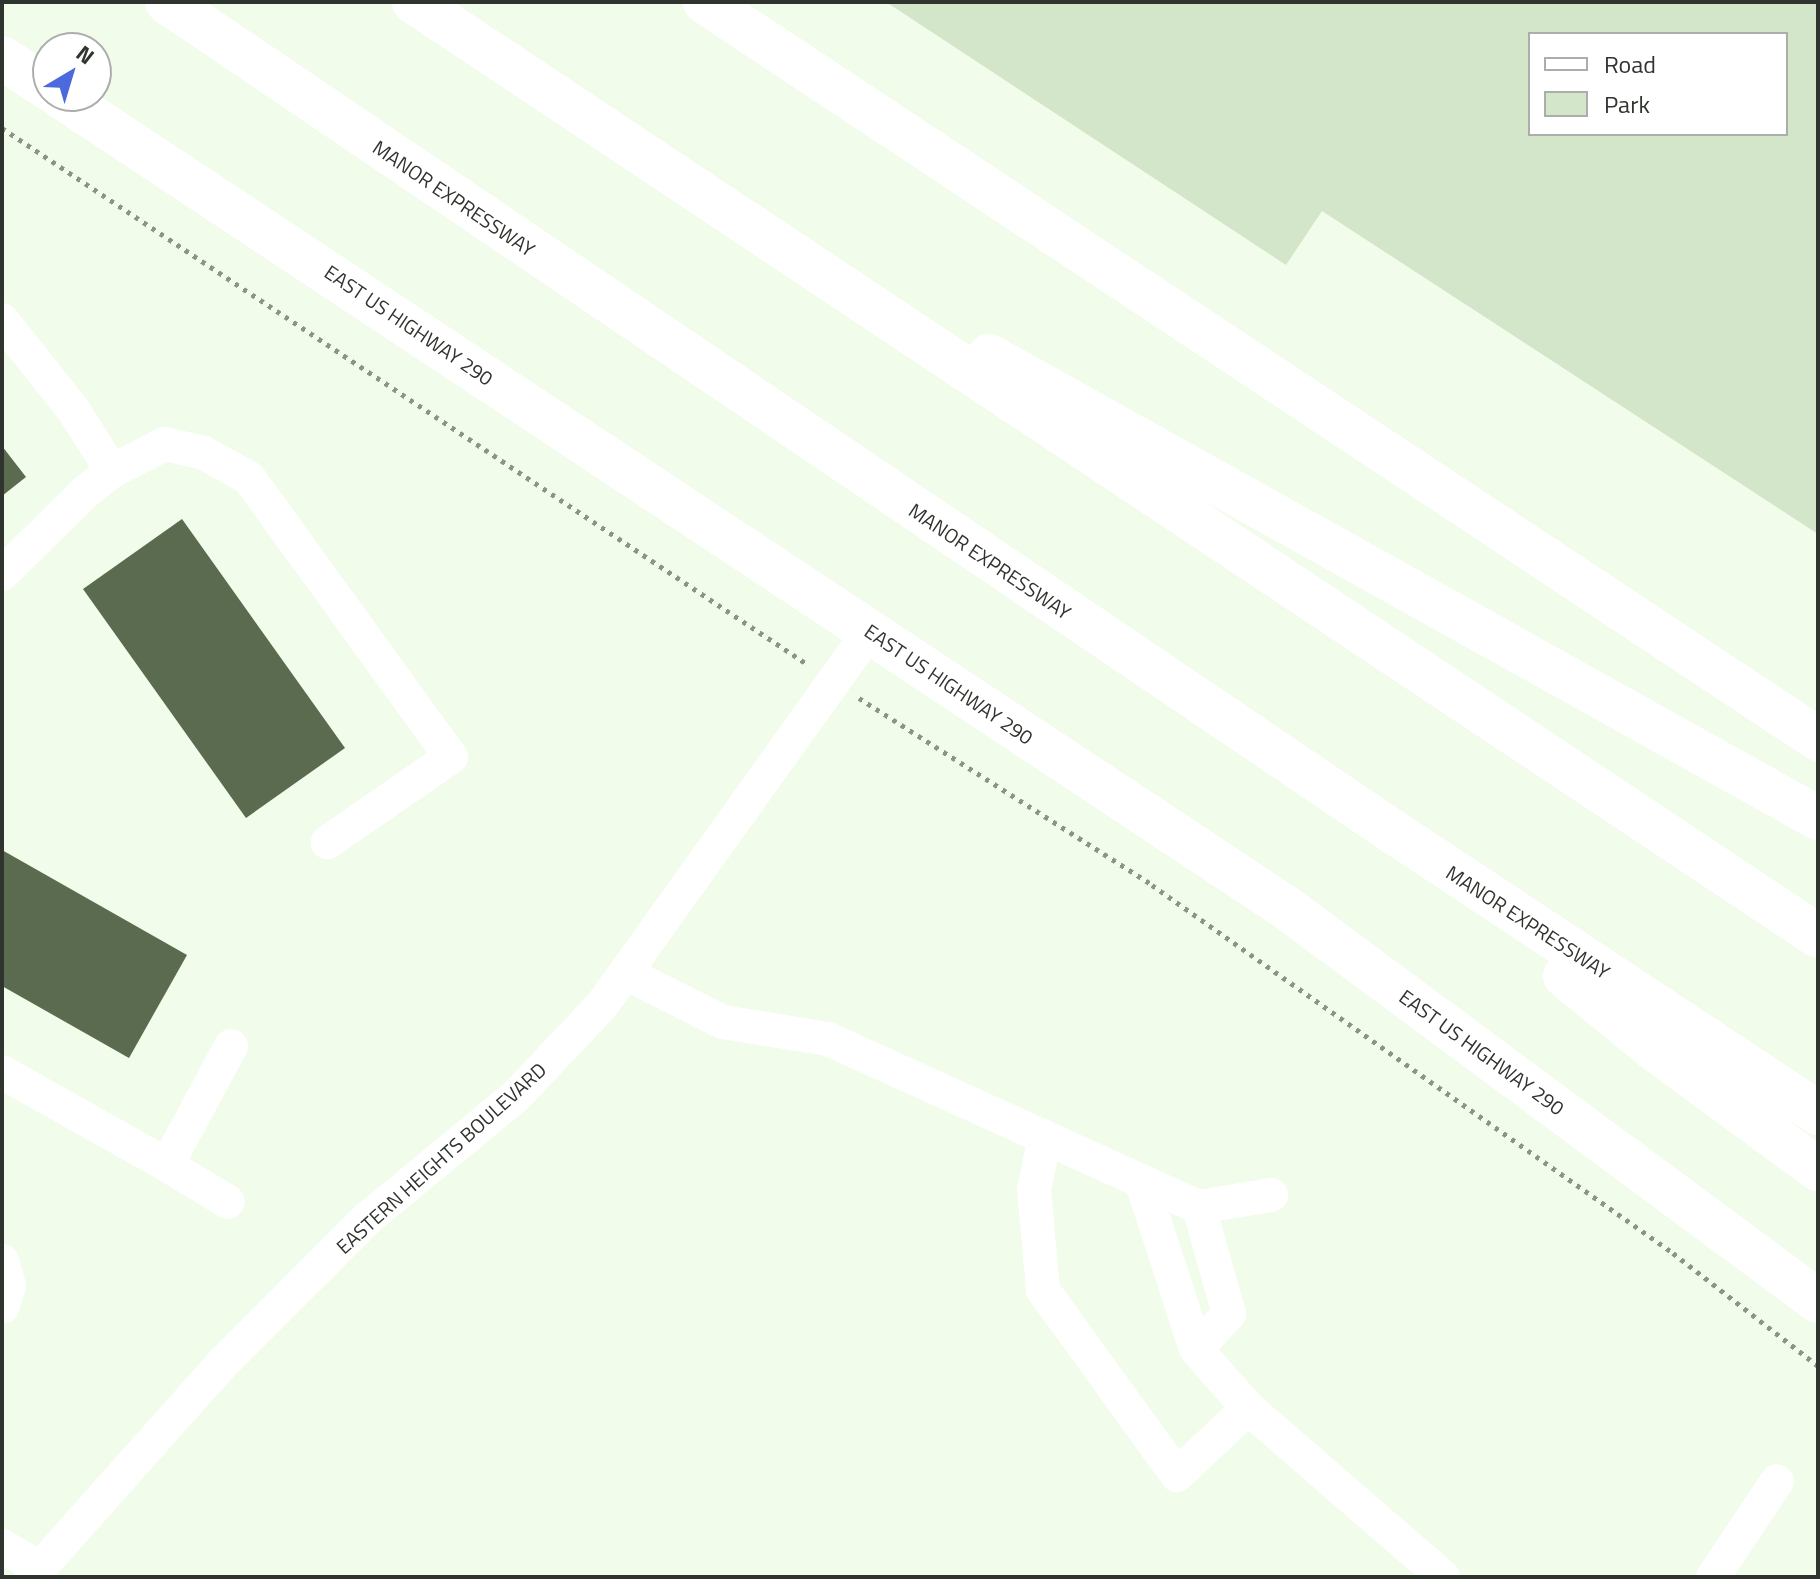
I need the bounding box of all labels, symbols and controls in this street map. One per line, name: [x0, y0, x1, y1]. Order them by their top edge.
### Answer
north arrow: [32, 32, 112, 112]
legend: [1528, 32, 1788, 136]
text: N: [69, 37, 102, 73]
text: Road: [1604, 46, 1656, 82]
text: Park: [1604, 86, 1650, 122]
street label: MANOR EXPRESSWAY: [368, 135, 540, 261]
street label: EAST US HIGHWAY 290: [320, 260, 498, 390]
street label: MANOR EXPRESSWAY: [904, 498, 1076, 624]
street label: EAST US HIGHWAY 290: [860, 619, 1038, 749]
street label: MANOR EXPRESSWAY: [1442, 860, 1614, 984]
street label: EAST US HIGHWAY 290: [1395, 984, 1569, 1120]
street label: EASTERN HEIGHTS BOULEVARD: [331, 1057, 551, 1259]

